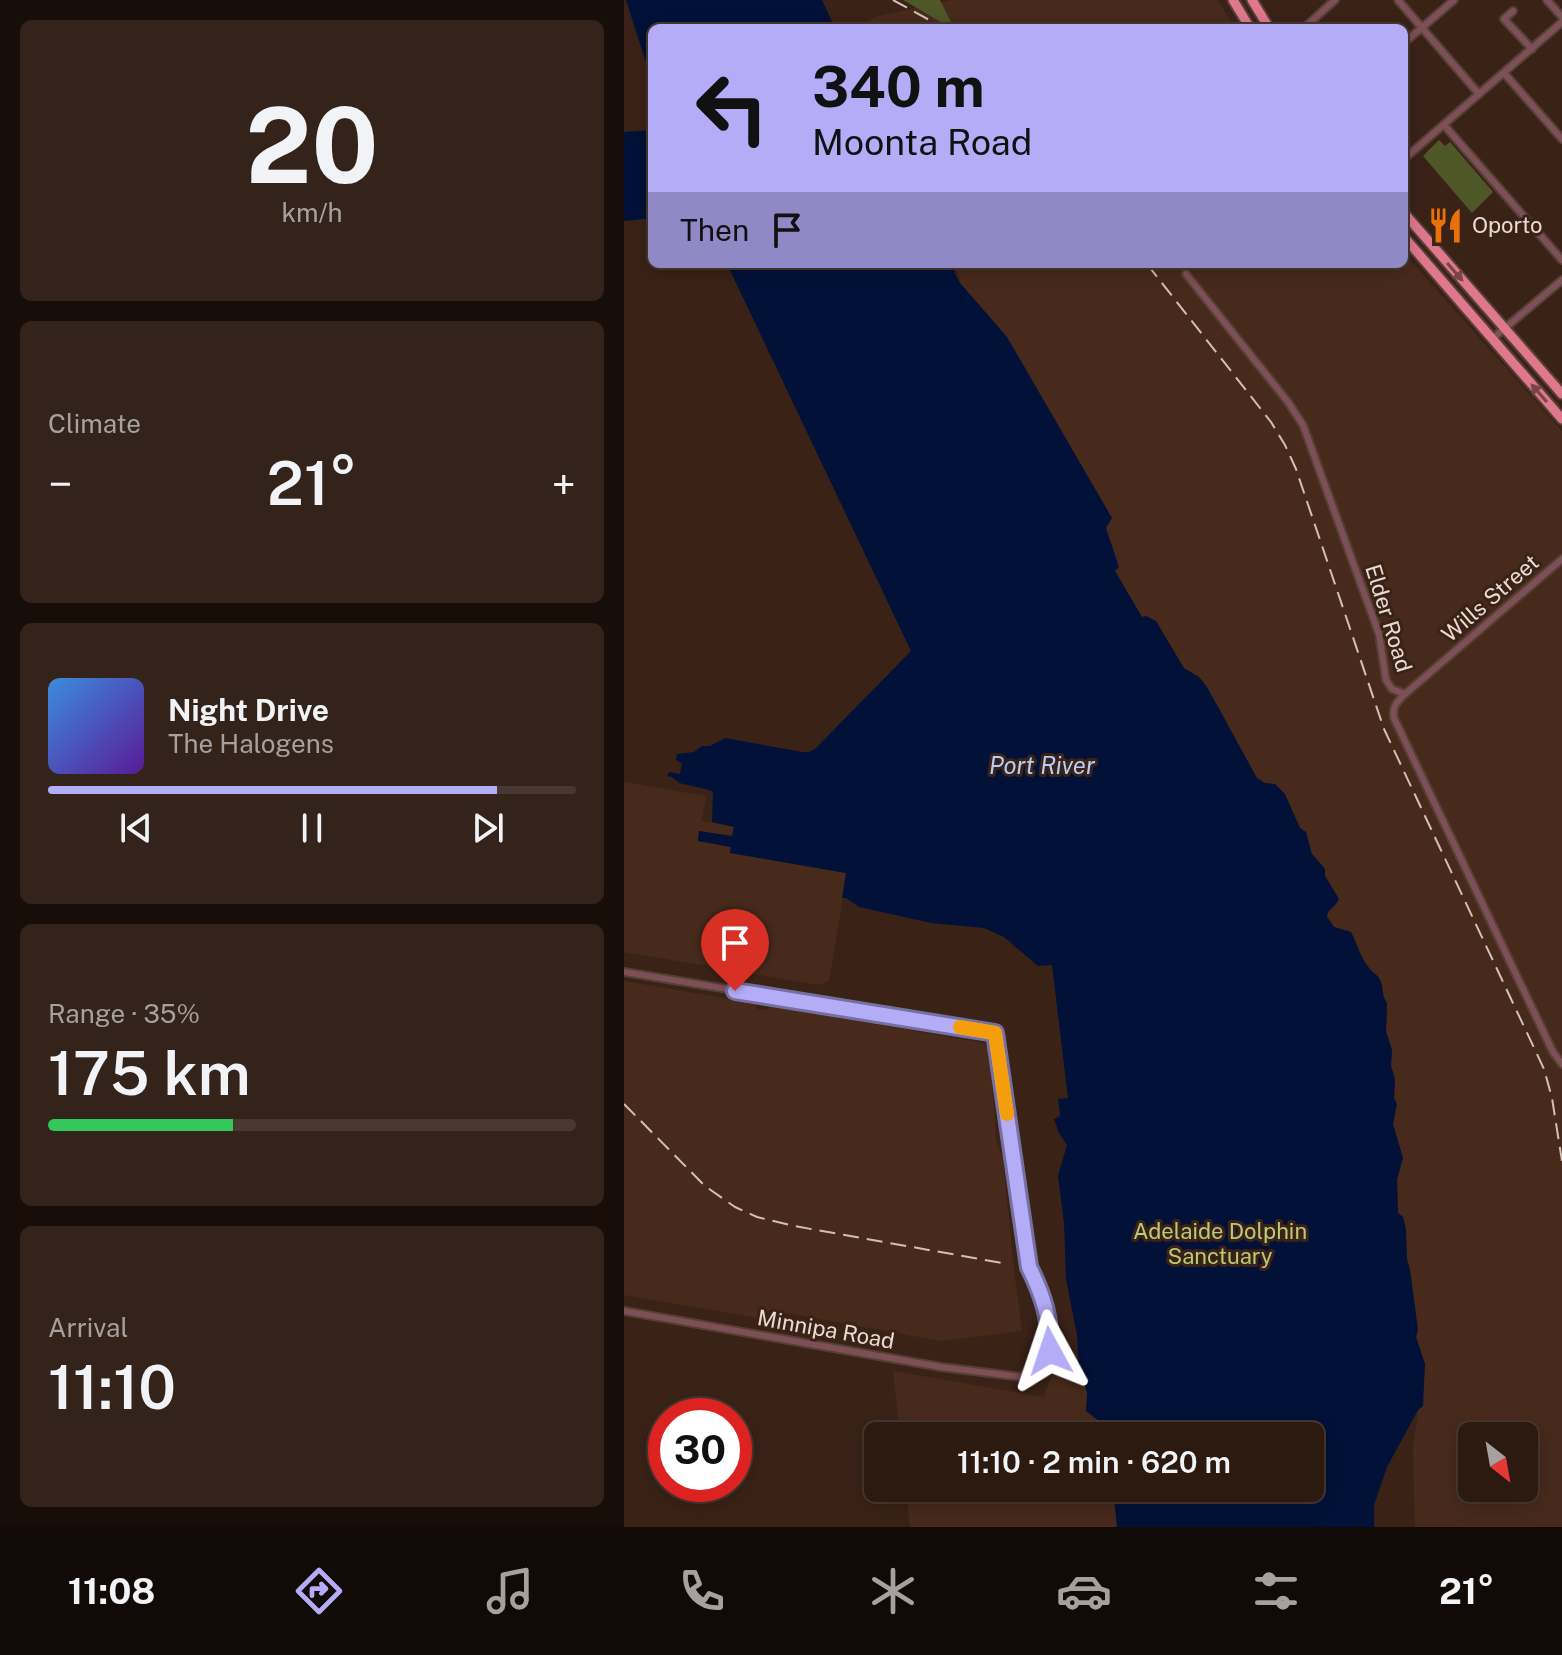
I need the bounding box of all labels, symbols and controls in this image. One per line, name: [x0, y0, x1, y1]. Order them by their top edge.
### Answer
text: 340 m: [812, 54, 985, 120]
icon: left: [680, 56, 784, 160]
text: 20: [245, 84, 379, 206]
text: Moonta Road: [812, 121, 1032, 163]
text: km/h: [281, 197, 343, 228]
restaurant icon: Oporto: [1427, 206, 1465, 244]
icon: arrive: [765, 208, 809, 252]
text: Then: [680, 212, 749, 248]
place label: Oporto: [1472, 212, 1543, 238]
one-way arrow: [1446, 262, 1463, 282]
one-way arrow: [1531, 384, 1549, 403]
text: Climate: [48, 408, 141, 439]
text: 21°: [267, 448, 357, 519]
text: −: [48, 458, 72, 510]
text: +: [552, 458, 576, 510]
street label: Wills Street: [1436, 549, 1544, 647]
street label: Elder Road: [1360, 561, 1418, 675]
text: Night Drive: [168, 692, 329, 728]
text: The Halogens: [168, 728, 334, 759]
water label: Port River: [989, 751, 1096, 779]
icon: previous: [114, 806, 158, 850]
icon: pause: [290, 806, 334, 850]
icon: next: [466, 806, 510, 850]
pin: [701, 909, 769, 991]
icon: arrive: [713, 921, 757, 965]
text: Range · 35%: [48, 998, 200, 1029]
text: 175 km: [48, 1038, 251, 1109]
park label: Adelaide Dolphin Sanctuary: [1133, 1218, 1307, 1269]
street label: Minnipa Road: [755, 1304, 897, 1354]
position arrow: [1008, 1309, 1092, 1393]
text: Arrival: [48, 1312, 128, 1343]
text: 11:10: [48, 1352, 176, 1423]
speed limit sign: 30: [648, 1398, 752, 1502]
north arrow: [1458, 1422, 1538, 1502]
map controls: [1458, 1422, 1538, 1502]
text: 11:10 · 2 min · 620 m: [957, 1444, 1231, 1480]
icon: directions: [291, 1563, 347, 1619]
icon: music: [482, 1563, 538, 1619]
icon: phone: [674, 1563, 730, 1619]
icon: climate: [865, 1563, 921, 1619]
icon: car: [1056, 1563, 1112, 1619]
icon: filters: [1248, 1563, 1304, 1619]
text: 11:08: [68, 1570, 155, 1612]
text: 21°: [1439, 1570, 1494, 1612]

